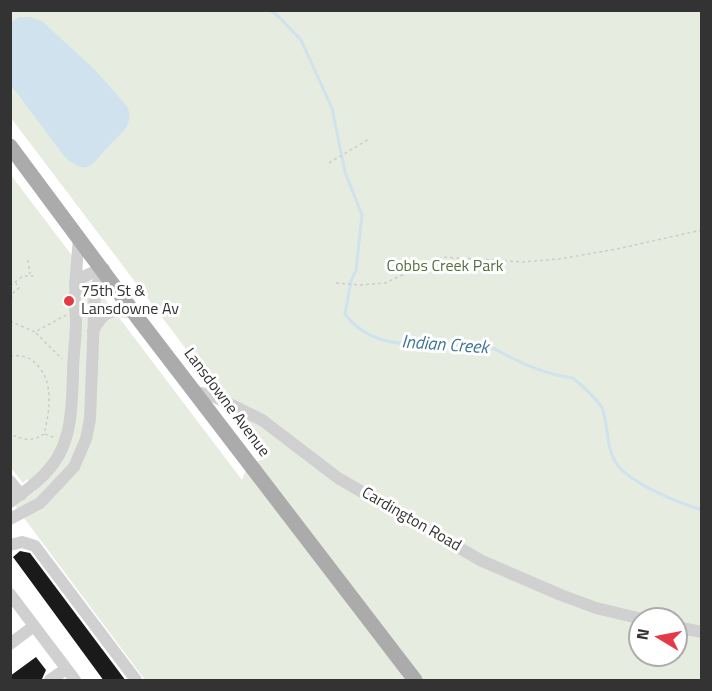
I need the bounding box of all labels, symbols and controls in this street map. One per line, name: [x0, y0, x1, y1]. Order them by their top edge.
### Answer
park label: Cobbs Creek Park: [387, 257, 503, 277]
place label: 75th St & Lansdowne Av: [81, 282, 179, 320]
marker: 75th St & Lansdowne Av: [62, 294, 76, 308]
water label: Indian Creek: [401, 332, 489, 360]
street label: Lansdowne Avenue: [179, 345, 273, 461]
street label: Cardington Road: [358, 484, 464, 556]
north arrow: [628, 607, 688, 667]
text: N: [629, 627, 655, 642]

